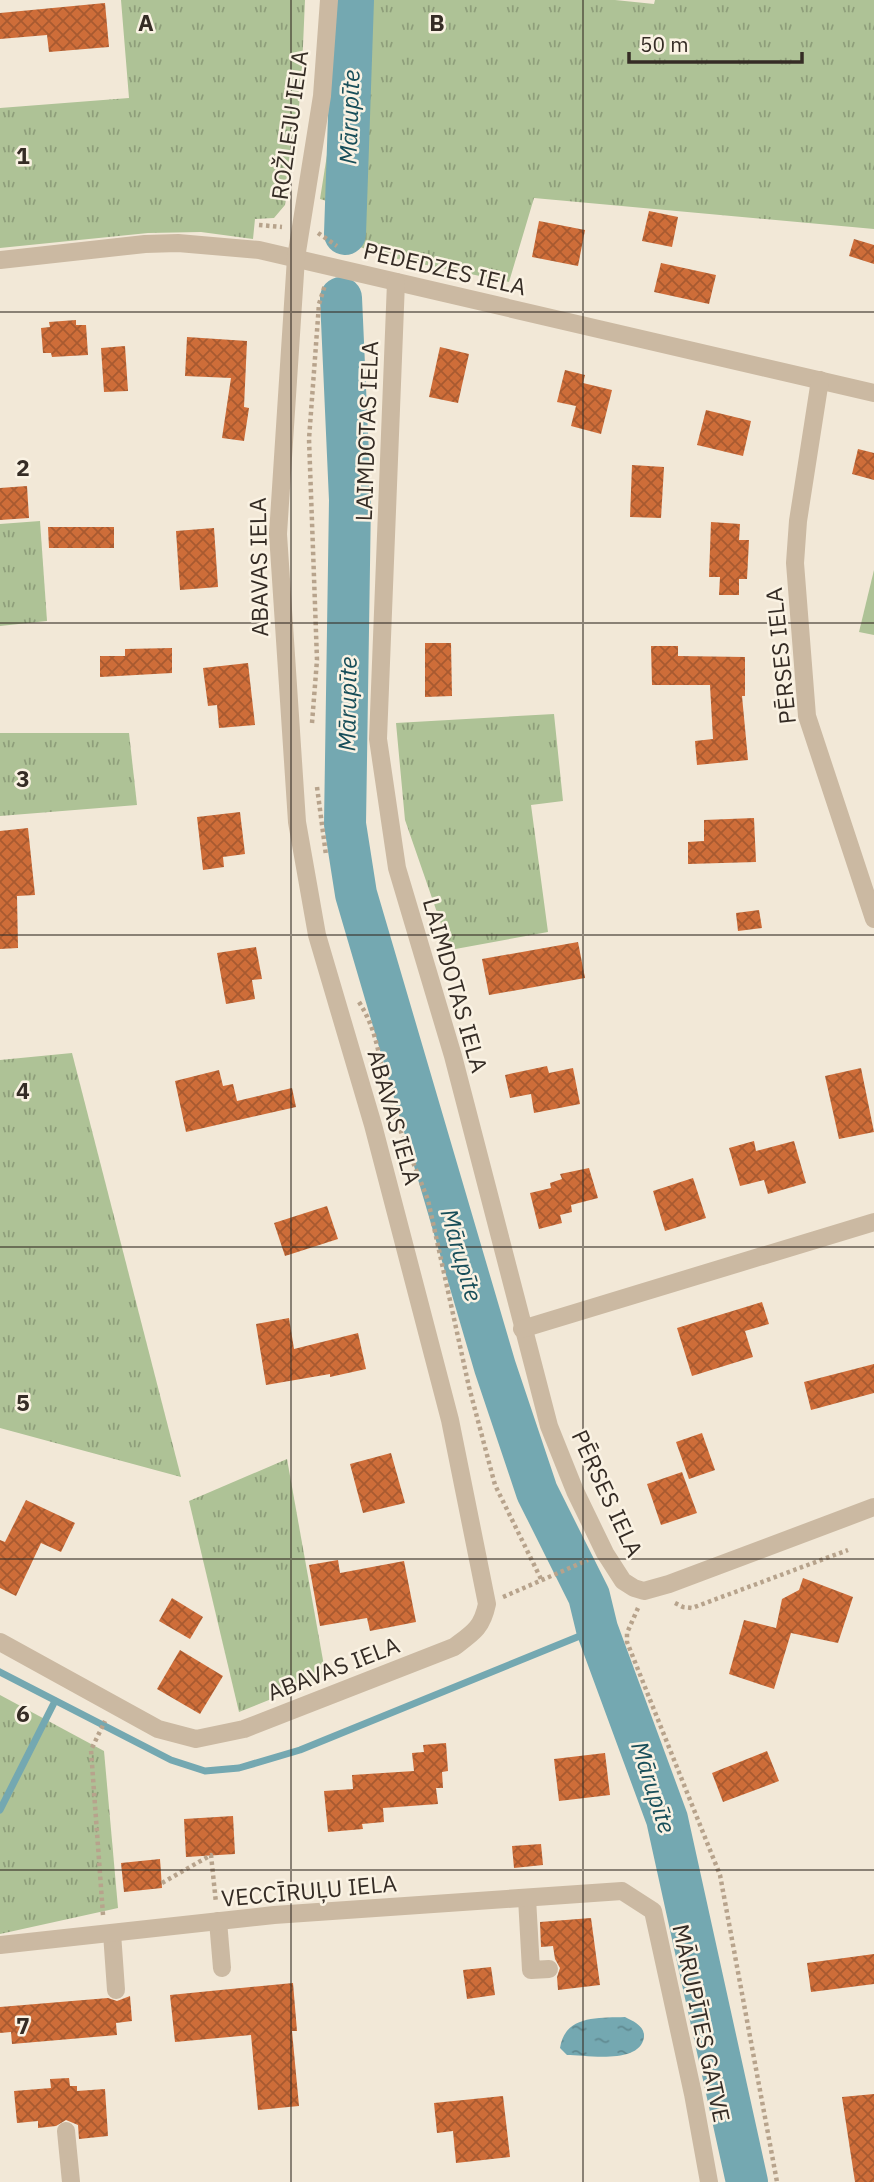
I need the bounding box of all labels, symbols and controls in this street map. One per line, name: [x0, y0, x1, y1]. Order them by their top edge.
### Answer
text: A: [138, 7, 154, 37]
text: B: [429, 7, 445, 37]
scale bar: [629, 21, 802, 65]
text: 50 m: [640, 30, 689, 58]
street label: ROŽLEJU IELA: [264, 48, 314, 202]
water label: Mārupīte: [331, 69, 367, 165]
text: 1: [16, 140, 30, 170]
street label: PEDEDZES IELA: [361, 235, 530, 301]
street label: LAIMDOTAS IELA: [348, 340, 384, 522]
text: 2: [16, 452, 30, 482]
street label: ABAVAS IELA: [242, 497, 274, 637]
street label: PĒRSES IELA: [758, 586, 802, 726]
water label: Mārupīte: [330, 656, 364, 752]
text: 3: [16, 763, 30, 793]
street label: LAIMDOTAS IELA: [417, 894, 495, 1076]
street label: ABAVAS IELA: [361, 1046, 429, 1188]
text: 4: [16, 1075, 30, 1105]
water label: Mārupīte: [434, 1205, 490, 1305]
text: 5: [16, 1387, 30, 1417]
street label: PĒRSES IELA: [565, 1425, 651, 1562]
street label: ABAVAS IELA: [263, 1629, 404, 1707]
text: 6: [16, 1698, 30, 1728]
water label: Mārupīte: [624, 1737, 684, 1837]
street label: VECCĪRUĻU IELA: [220, 1867, 398, 1913]
street label: MĀRUPĪTES GATVE: [666, 1921, 738, 2125]
text: 7: [16, 2010, 30, 2040]

